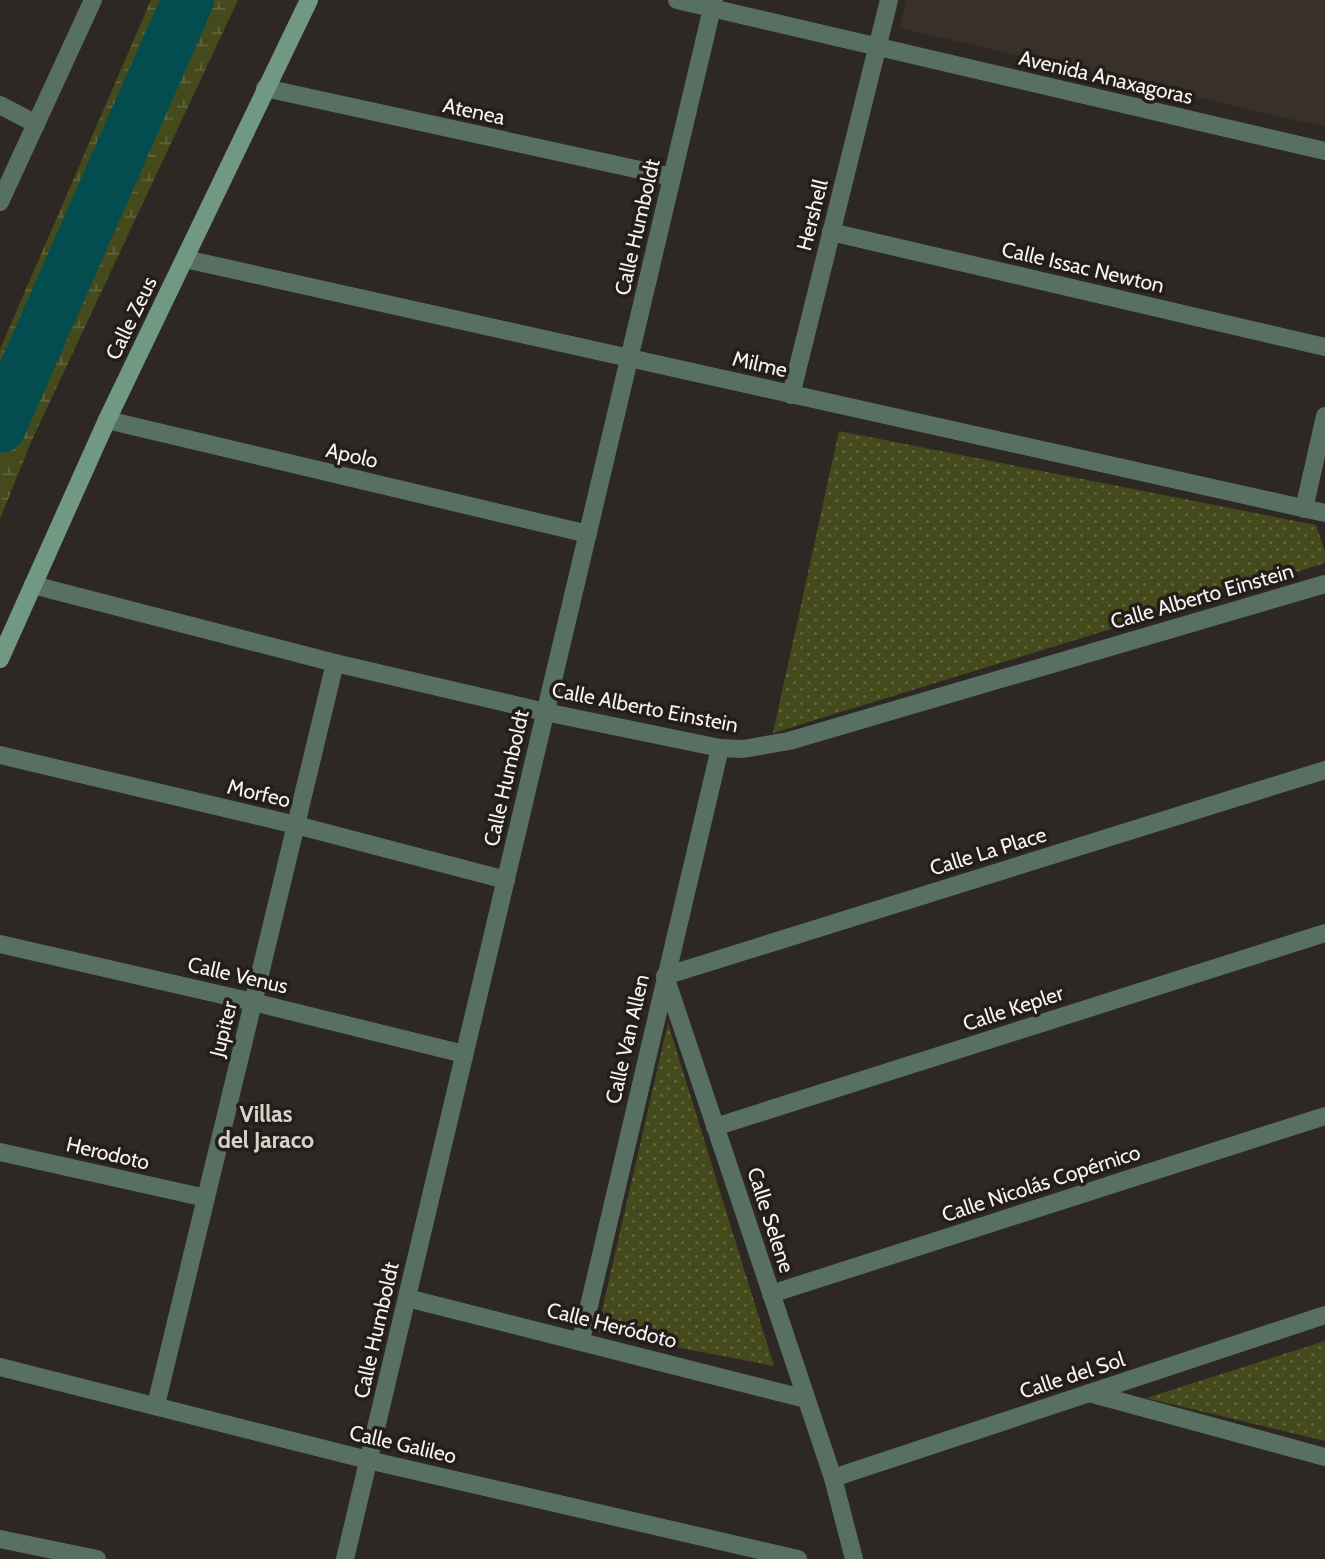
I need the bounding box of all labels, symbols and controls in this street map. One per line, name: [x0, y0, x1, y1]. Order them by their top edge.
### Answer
street label: Avenida Anaxagoras: [1017, 45, 1196, 109]
street label: Atenea: [441, 92, 507, 130]
street label: Calle Humboldt: [609, 156, 665, 298]
street label: Hershell: [791, 177, 833, 253]
street label: Calle Issac Newton: [999, 236, 1167, 298]
street label: Calle Zeus: [100, 272, 162, 364]
street label: Milme: [730, 346, 790, 382]
street label: Apolo: [324, 437, 380, 473]
street label: Calle Alberto Einstein: [1108, 558, 1296, 634]
street label: Calle Alberto Einstein: [550, 677, 740, 737]
street label: Calle Humboldt: [478, 707, 534, 849]
street label: Morfeo: [225, 774, 293, 812]
street label: Calle La Place: [927, 821, 1050, 881]
street label: Calle Venus: [185, 951, 291, 999]
street label: Calle Van Allen: [600, 972, 654, 1106]
street label: Calle Kepler: [960, 980, 1067, 1036]
street label: Jupiter: [204, 998, 242, 1060]
district label: Villas del Jaraco: [218, 1100, 314, 1154]
street label: Herodoto: [64, 1131, 152, 1175]
street label: Calle Nicolás Copérnico: [939, 1139, 1143, 1227]
street label: Calle Selene: [742, 1164, 800, 1276]
street label: Calle Humboldt: [348, 1259, 404, 1401]
street label: Calle Heródoto: [544, 1297, 680, 1353]
street label: Calle del Sol: [1016, 1346, 1128, 1404]
street label: Calle Galileo: [347, 1420, 459, 1468]

